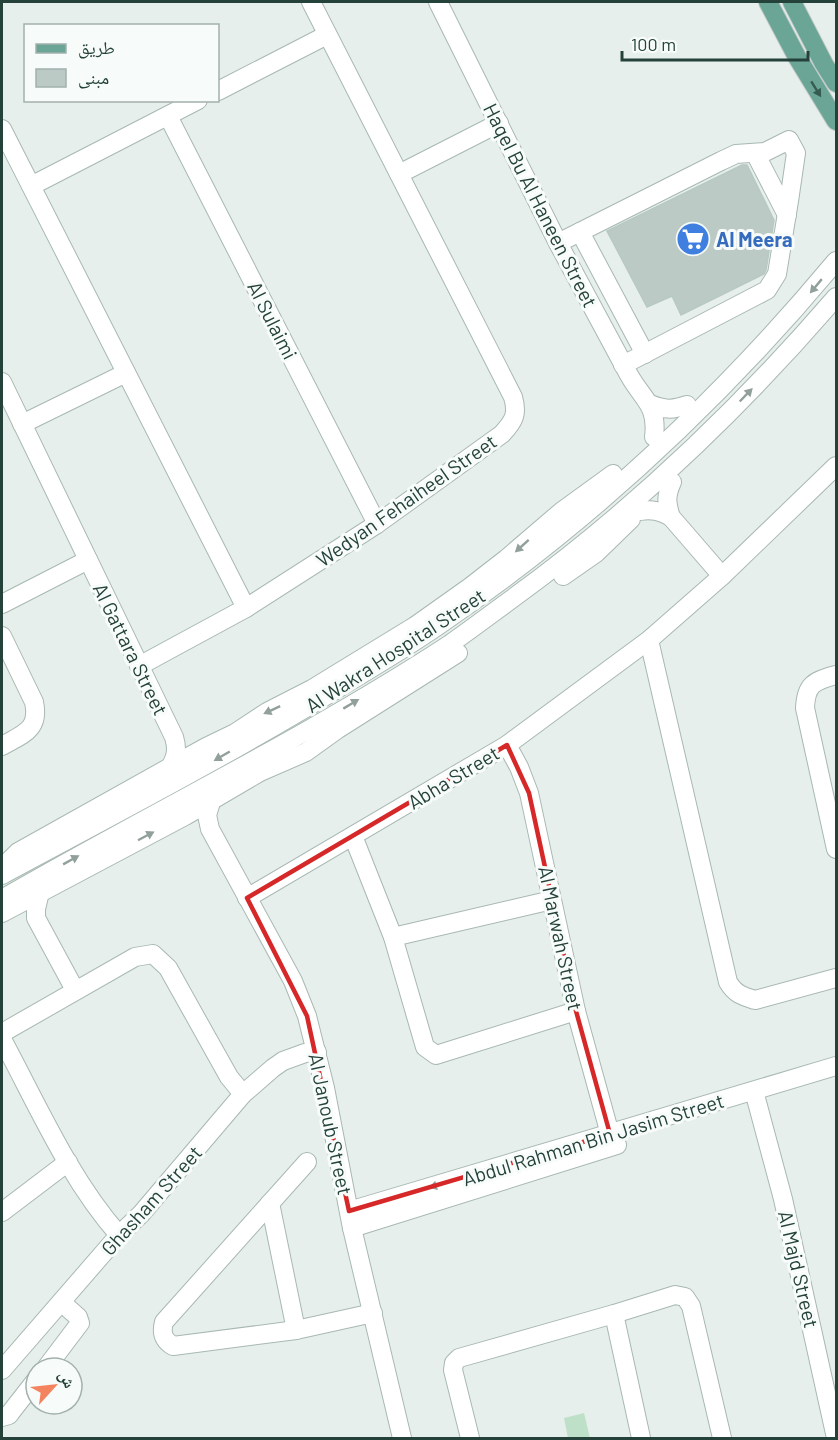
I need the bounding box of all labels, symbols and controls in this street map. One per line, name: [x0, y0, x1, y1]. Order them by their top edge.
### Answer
legend: [24, 24, 219, 102]
scale bar: [622, 24, 808, 62]
text: 100 m: [631, 33, 676, 55]
text: طريق: [78, 36, 115, 59]
text: مبنى: [78, 66, 109, 89]
one-way arrow: [811, 81, 822, 97]
street label: Haqel Bu Al Haneen Street: [479, 99, 603, 311]
supermarket icon: Al Meera: [675, 221, 711, 257]
place label: Al Meera: [716, 227, 793, 251]
street label: Al Sulaimi: [243, 277, 303, 363]
one-way arrow: [810, 278, 823, 293]
one-way arrow: [739, 388, 753, 402]
street label: Wedyan Fehaiheel Street: [311, 429, 501, 571]
one-way arrow: [515, 539, 530, 552]
street label: Al Gattara Street: [89, 579, 173, 719]
street label: Al Wakra Hospital Street: [301, 583, 489, 717]
one-way arrow: [343, 699, 360, 710]
one-way arrow: [264, 706, 281, 715]
street label: Abha Street: [403, 740, 503, 814]
one-way arrow: [214, 750, 230, 761]
one-way arrow: [138, 831, 155, 841]
one-way arrow: [63, 855, 80, 865]
street label: Al Marwah Street: [534, 864, 588, 1012]
street label: Al Janoub Street: [304, 1051, 358, 1197]
street label: Abdul Rahman Bin Jasim Street: [459, 1088, 727, 1190]
street label: Ghasham Street: [96, 1140, 206, 1260]
one-way arrow: [429, 1181, 447, 1190]
street label: Al Majd Street: [774, 1208, 824, 1330]
north arrow: [24, 1356, 84, 1416]
text: ش: [55, 1367, 80, 1391]

